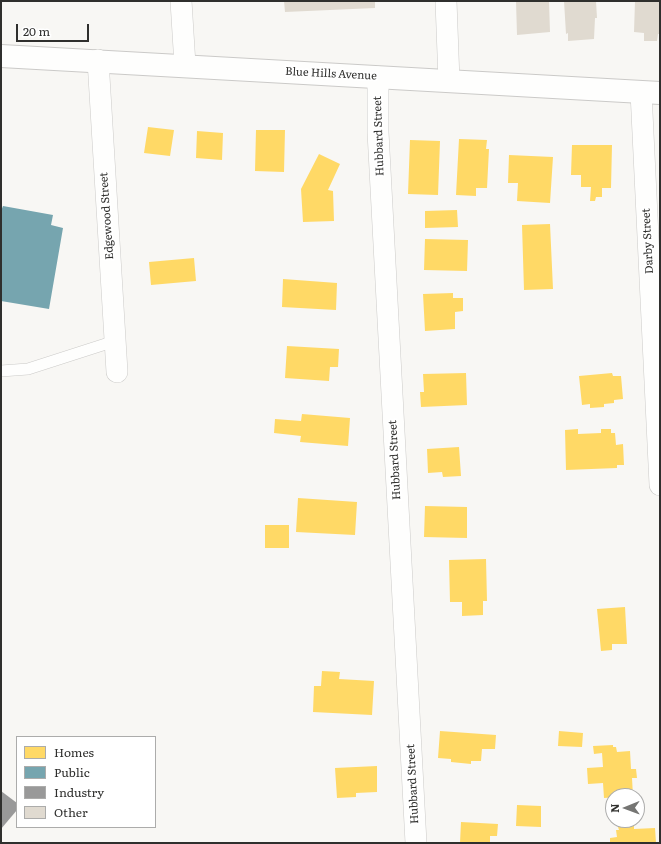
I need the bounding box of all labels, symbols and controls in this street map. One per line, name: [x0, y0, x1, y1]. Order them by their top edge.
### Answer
scale bar: [18, 16, 91, 42]
text: 20 m: [23, 22, 50, 40]
street label: Blue Hills Avenue: [285, 65, 377, 83]
street label: Hubbard Street: [371, 96, 387, 176]
street label: Edgewood Street: [97, 172, 117, 260]
street label: Darby Street: [640, 208, 656, 274]
street label: Hubbard Street: [386, 420, 404, 500]
legend: [16, 736, 156, 828]
text: Homes: [54, 743, 94, 761]
street label: Hubbard Street: [404, 744, 422, 824]
text: Public: [54, 763, 90, 781]
text: Industry: [54, 783, 104, 801]
north arrow: [605, 788, 645, 828]
text: Other: [54, 803, 88, 821]
text: N: [606, 803, 622, 813]

